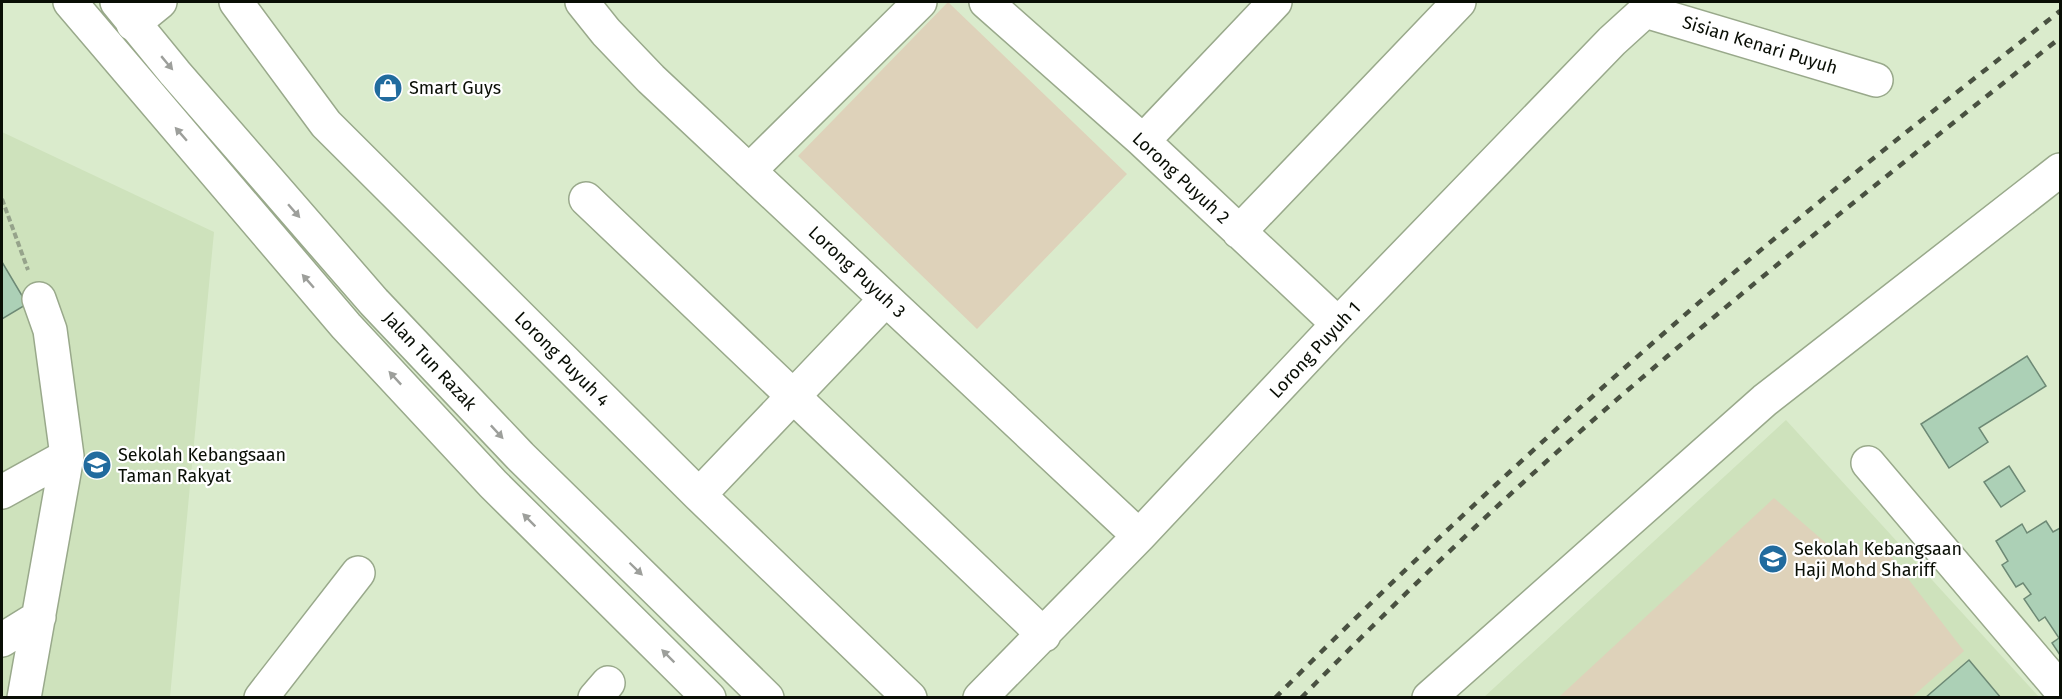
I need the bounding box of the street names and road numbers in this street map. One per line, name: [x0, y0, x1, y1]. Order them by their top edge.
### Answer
street label: Sisian Kenari Puyuh: [1680, 11, 1840, 79]
street label: Lorong Puyuh 2: [1128, 127, 1234, 229]
street label: Lorong Puyuh 3: [804, 221, 910, 323]
street label: Lorong Puyuh 1: [1265, 297, 1365, 403]
street label: Jalan Tun Razak: [379, 307, 482, 415]
street label: Lorong Puyuh 4: [510, 307, 614, 411]

